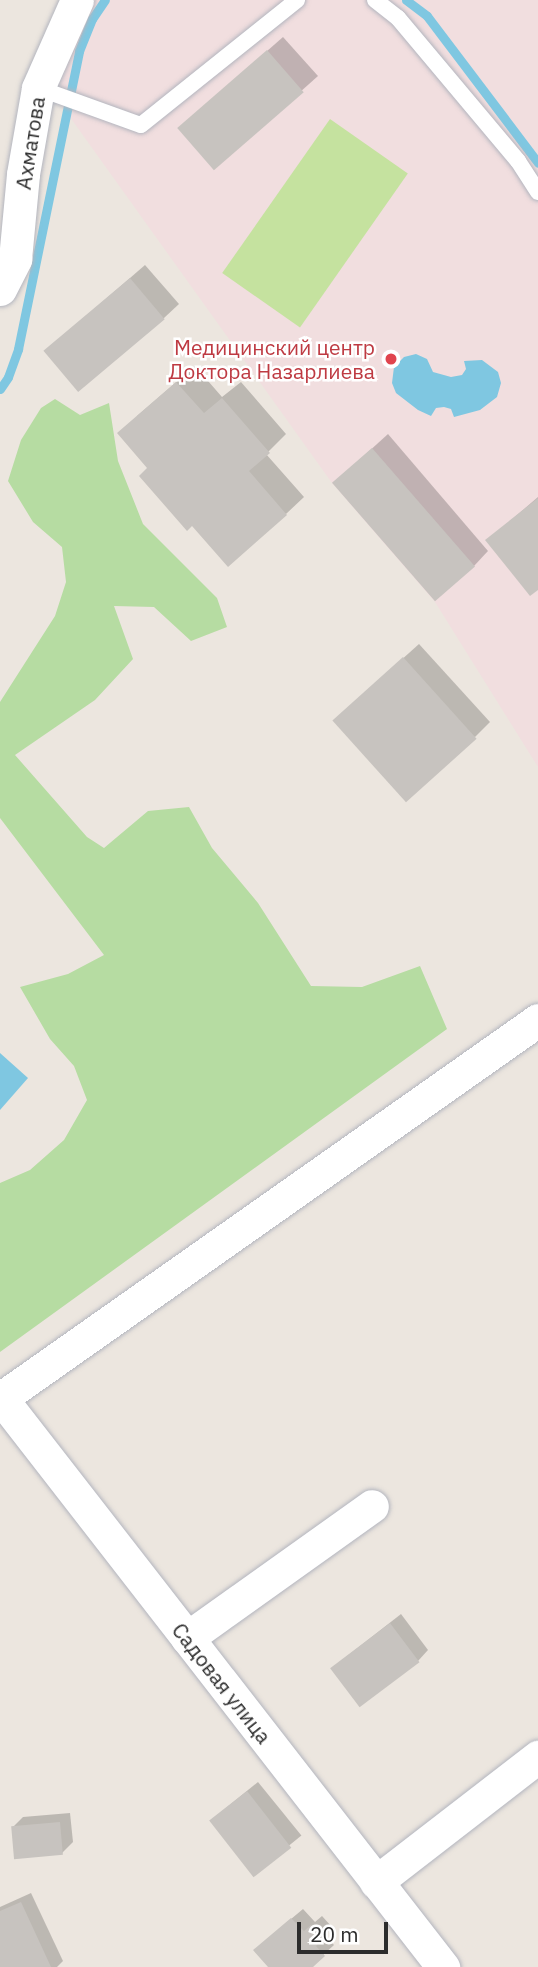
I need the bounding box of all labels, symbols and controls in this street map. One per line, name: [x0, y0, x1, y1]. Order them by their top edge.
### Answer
street label: Ахматова: [10, 95, 50, 191]
place label: Медицинский центр Доктора Назарлиева: [168, 334, 375, 384]
marker: Медицинский центр Доктора Назарлиева: [381, 349, 401, 369]
street label: Садовая улица: [167, 1618, 277, 1748]
scale bar: [300, 1908, 391, 1952]
text: 20 m: [310, 1920, 359, 1948]

